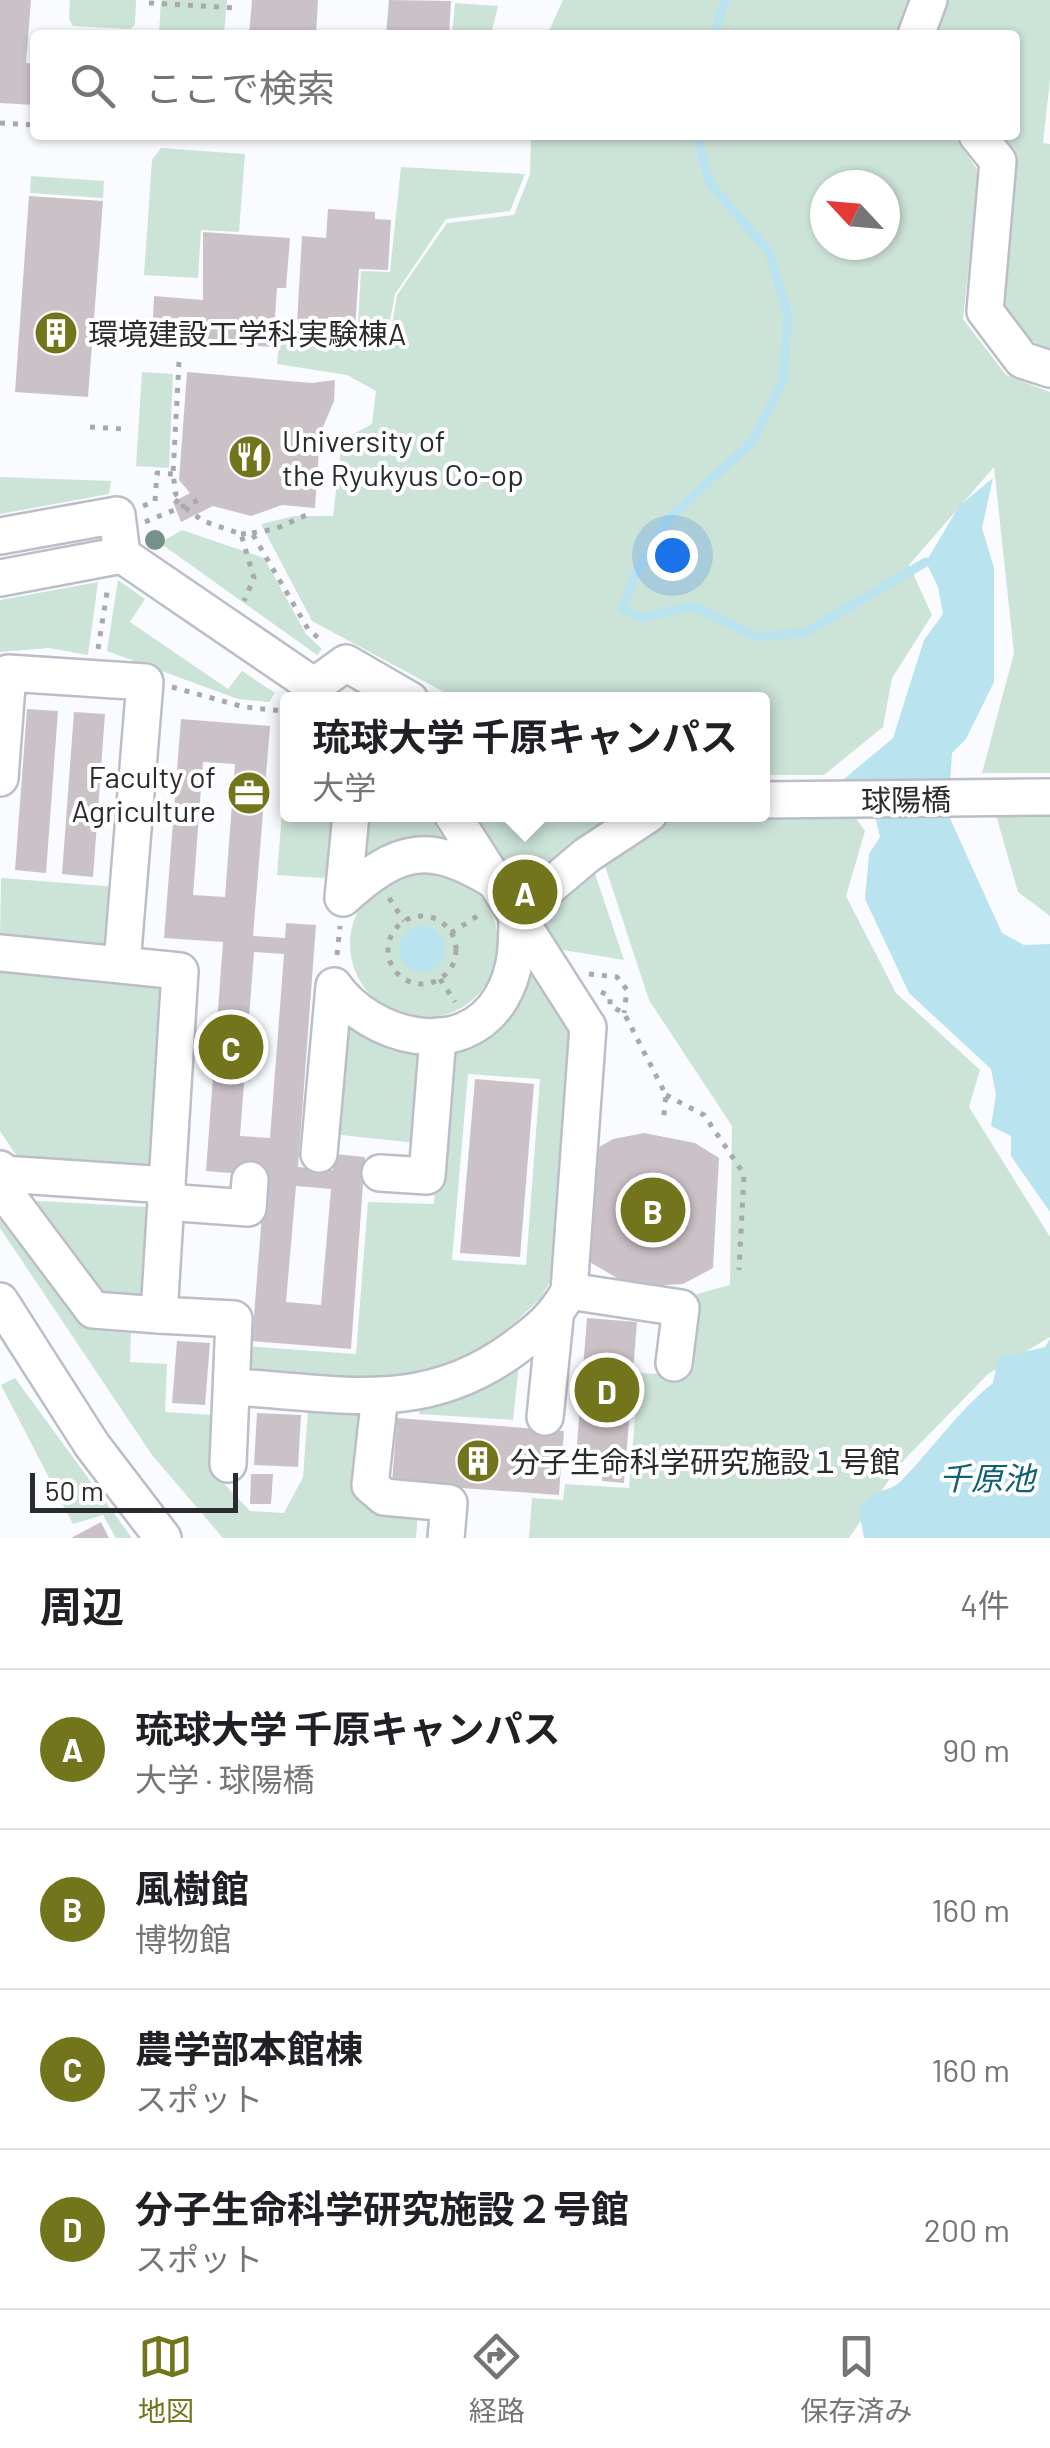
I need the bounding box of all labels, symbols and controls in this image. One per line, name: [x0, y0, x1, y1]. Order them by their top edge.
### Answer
search box: [30, 30, 1020, 140]
icon: search: [65, 58, 120, 113]
text: ここで検索: [145, 64, 335, 110]
north arrow: [810, 170, 900, 260]
building icon: 環境建設工学科実験棟A: [33, 310, 79, 356]
place label: 環境建設工学科実験棟A: [88, 315, 406, 351]
place label: University of the Ryukyus Co-op: [282, 422, 524, 492]
restaurant icon: University of the Ryukyus Co-op: [227, 434, 273, 480]
your location: [647, 530, 698, 581]
popup: [280, 692, 770, 822]
text: 琉球大学 千原キャンパス: [312, 713, 738, 759]
place label: Faculty of Agriculture: [71, 758, 216, 828]
text: 大学: [312, 767, 376, 805]
office icon: Faculty of Agriculture: [226, 770, 272, 816]
street label: 球陽橋: [861, 780, 951, 818]
pin: A: [492, 854, 558, 930]
pin: C: [198, 1010, 264, 1084]
pin: B: [620, 1172, 686, 1248]
pin: D: [574, 1352, 640, 1428]
building icon: 分子生命科学研究施設１号館: [455, 1438, 501, 1484]
place label: 分子生命科学研究施設１号館: [510, 1443, 900, 1479]
water label: 千原池: [939, 1458, 1038, 1496]
scale bar: [30, 1468, 238, 1512]
text: 50 m: [45, 1473, 104, 1507]
text: 周辺: [40, 1580, 124, 1630]
text: 4件: [960, 1585, 1010, 1623]
text: 琉球大学 千原キャンパス: [135, 1705, 561, 1751]
text: A: [62, 1730, 83, 1768]
text: 90 m: [942, 1730, 1010, 1768]
text: 大学 · 球陽橋: [135, 1759, 315, 1797]
text: 風樹館: [135, 1865, 249, 1911]
text: B: [63, 1890, 82, 1928]
text: 160 m: [931, 1890, 1010, 1928]
text: 博物館: [135, 1919, 231, 1957]
text: 農学部本館棟: [135, 2025, 363, 2071]
text: C: [63, 2050, 82, 2088]
text: 160 m: [931, 2050, 1010, 2088]
text: スポット: [135, 2079, 263, 2117]
text: 分子生命科学研究施設２号館: [135, 2185, 629, 2231]
text: D: [63, 2210, 82, 2248]
text: 200 m: [924, 2210, 1010, 2248]
text: スポット: [135, 2239, 263, 2277]
tab: 地図: [138, 2329, 194, 2429]
tab: 経路: [469, 2329, 525, 2429]
tab: 保存済み: [800, 2329, 912, 2429]

